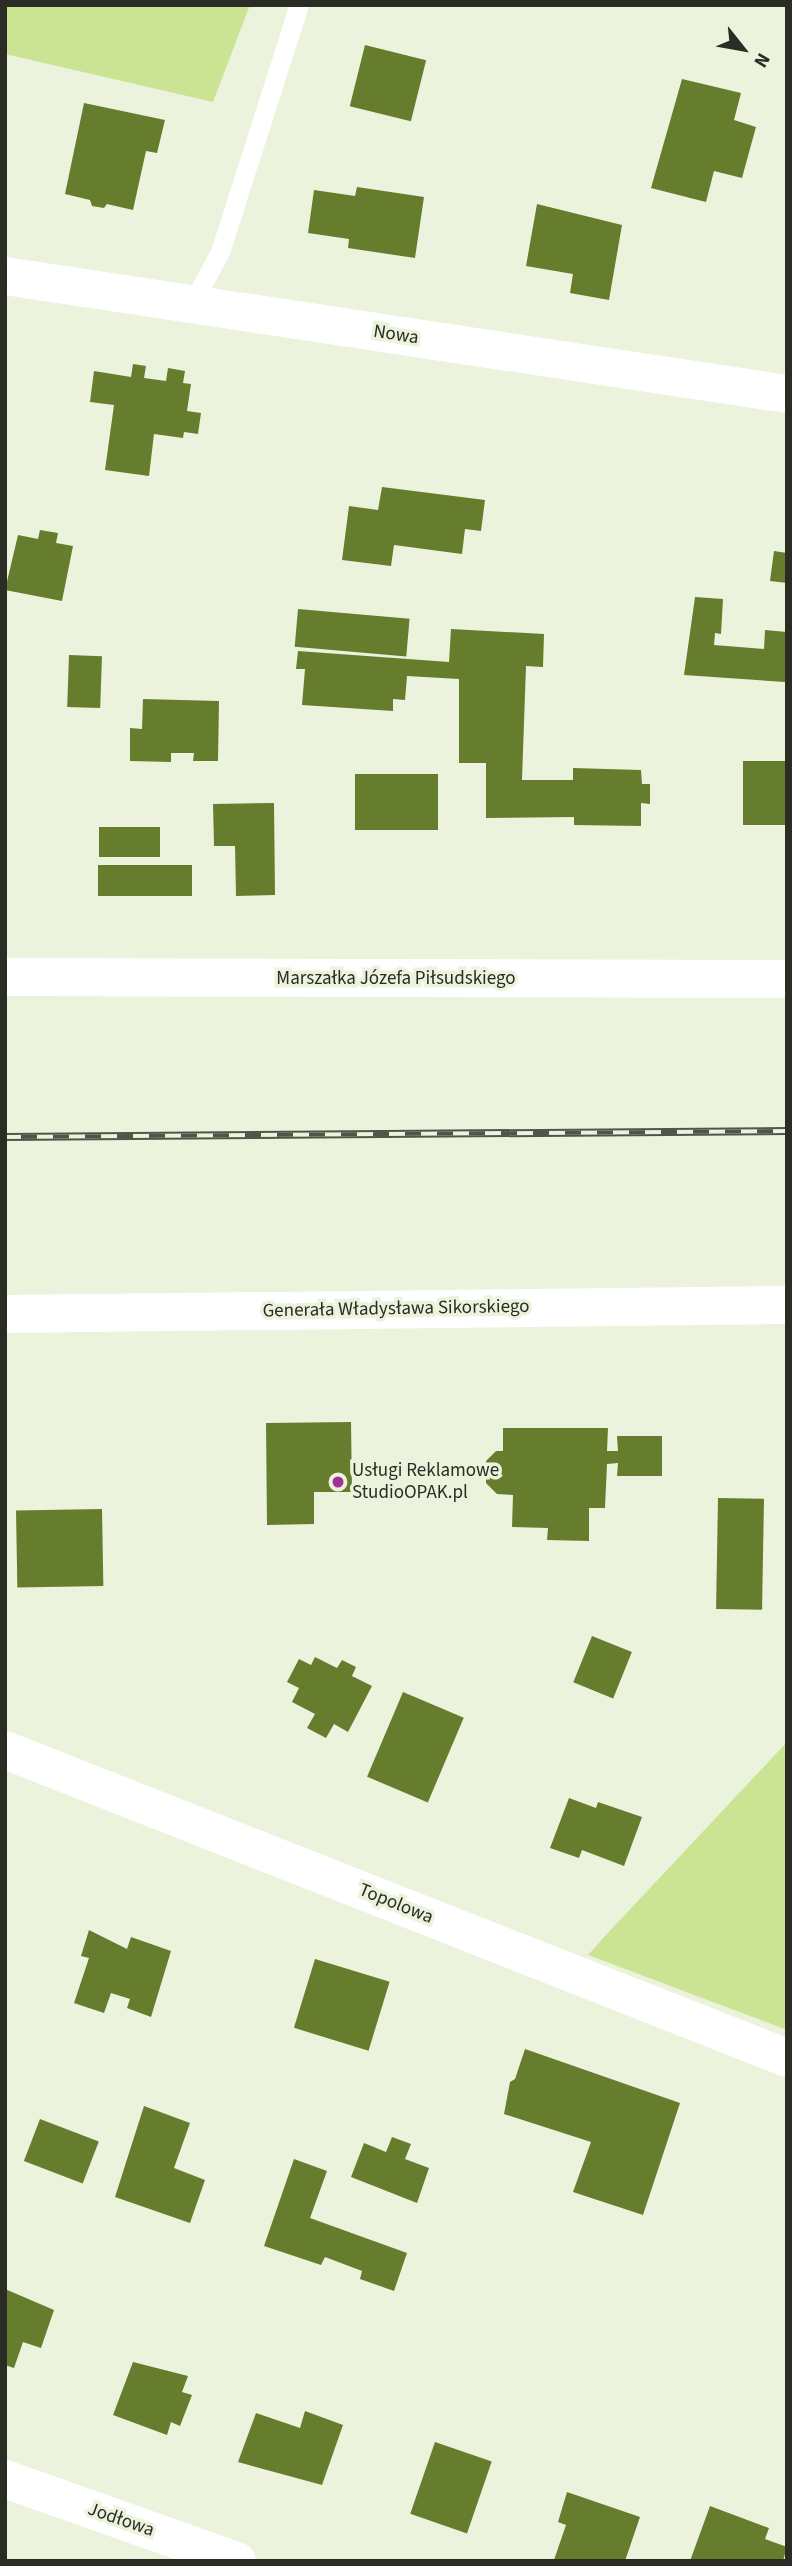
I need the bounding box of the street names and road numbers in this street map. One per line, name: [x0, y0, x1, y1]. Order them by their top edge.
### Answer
street label: Nowa: [372, 320, 420, 350]
street label: Marszałka Józefa Piłsudskiego: [276, 968, 516, 990]
street label: Generała Władysława Sikorskiego: [262, 1295, 530, 1323]
street label: Topolowa: [355, 1879, 437, 1929]
street label: Jodłowa: [85, 2498, 157, 2542]

